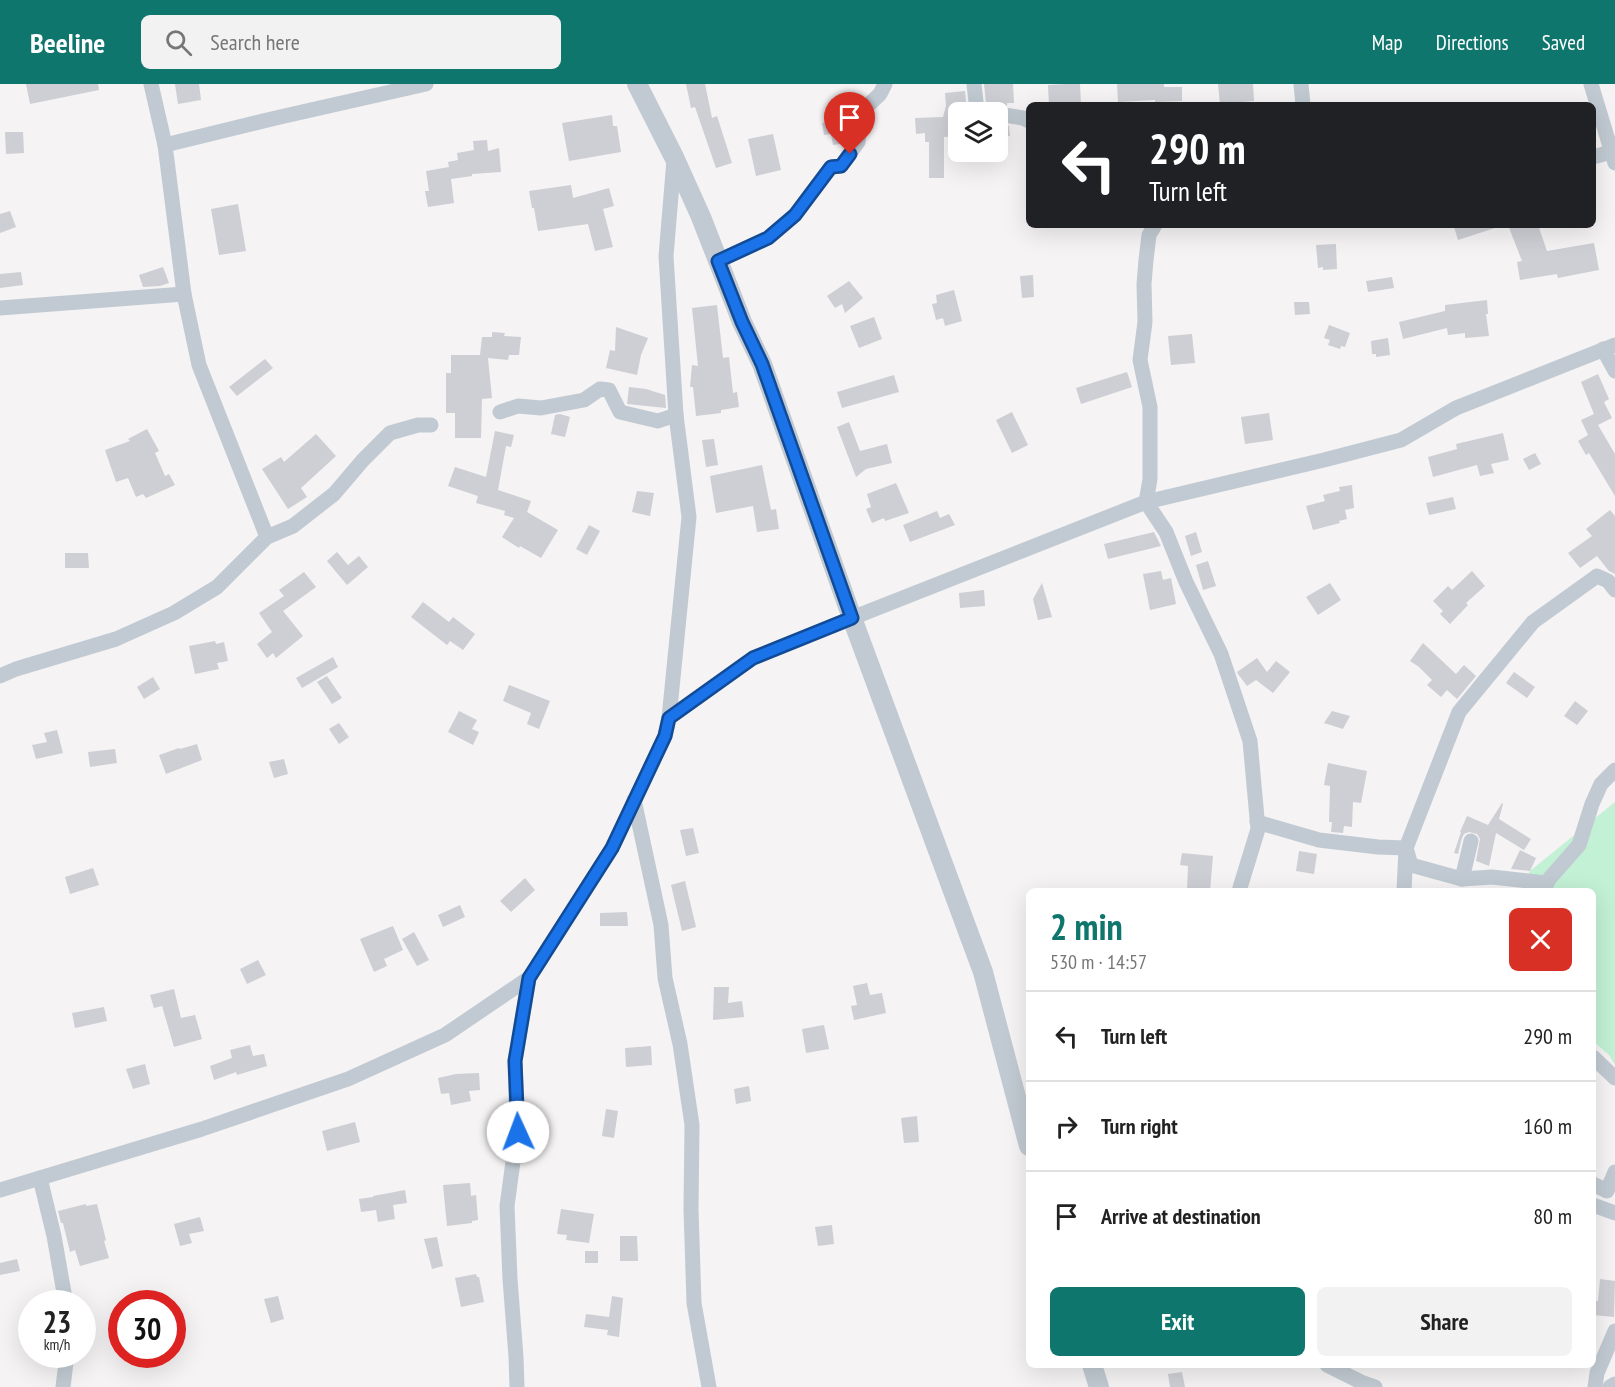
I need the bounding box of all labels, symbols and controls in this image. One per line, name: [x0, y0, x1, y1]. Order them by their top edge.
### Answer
search box: [141, 15, 561, 69]
text: Beeline: [30, 24, 105, 61]
icon: search: [162, 26, 195, 59]
text: Search here: [210, 28, 300, 56]
text: Map: [1372, 29, 1403, 56]
text: Directions: [1436, 29, 1509, 56]
text: Saved: [1542, 29, 1585, 56]
pin: [824, 92, 875, 154]
icon: arrive: [833, 101, 866, 134]
map controls: [948, 102, 1008, 162]
button: layers: [948, 102, 1008, 162]
text: 290 m: [1149, 121, 1246, 176]
icon: left: [1050, 126, 1128, 204]
text: Turn left: [1149, 174, 1227, 208]
text: 2 min: [1050, 903, 1123, 950]
button: close: [1509, 908, 1572, 971]
text: 530 m · 14:57: [1050, 949, 1147, 975]
icon: left: [1050, 1020, 1083, 1053]
text: Turn left: [1101, 1022, 1167, 1050]
text: 290 m: [1523, 1022, 1572, 1050]
position arrow: [486, 1100, 550, 1164]
icon: right: [1050, 1110, 1083, 1143]
text: Turn right: [1101, 1112, 1178, 1140]
text: 160 m: [1523, 1112, 1572, 1140]
icon: arrive: [1050, 1200, 1083, 1233]
text: Arrive at destination: [1101, 1202, 1261, 1230]
text: 80 m: [1533, 1202, 1572, 1230]
button: Exit: [1050, 1287, 1305, 1356]
button: Share: [1317, 1287, 1572, 1356]
speed limit sign: 30: [108, 1290, 186, 1368]
text: 23: [43, 1302, 71, 1341]
text: km/h: [44, 1335, 70, 1354]

